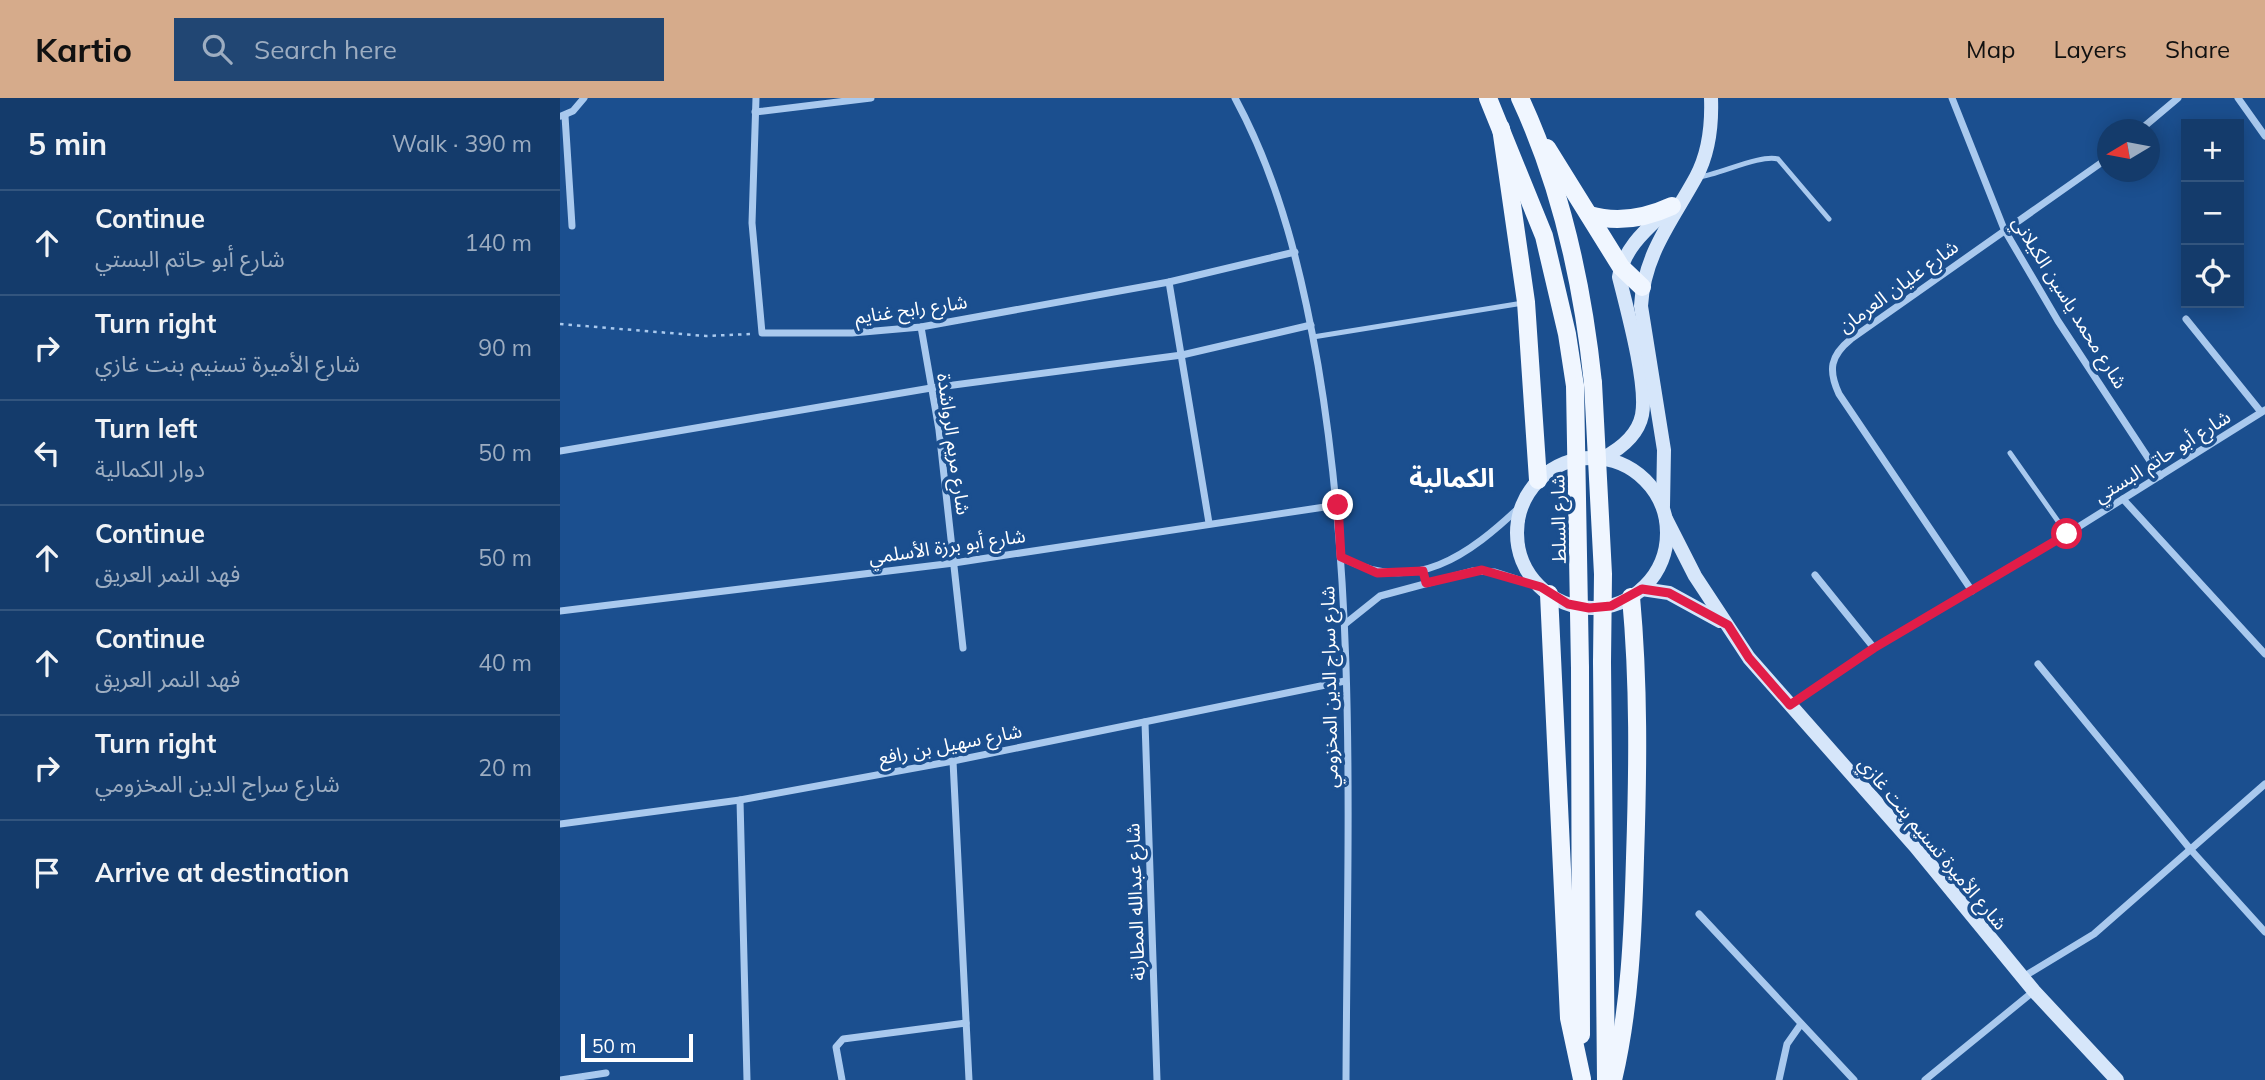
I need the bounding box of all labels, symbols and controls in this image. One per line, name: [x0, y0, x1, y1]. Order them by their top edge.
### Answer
search box: [174, 18, 664, 81]
text: Kartio: [35, 29, 132, 70]
icon: search: [198, 30, 236, 68]
text: Search here: [254, 33, 397, 66]
text: Map: [1966, 34, 2015, 64]
text: Layers: [2053, 34, 2127, 64]
text: Share: [2165, 34, 2230, 64]
north arrow: [2097, 119, 2160, 182]
map controls: [2181, 119, 2244, 308]
button: +: [2181, 119, 2244, 182]
text: 5 min: [28, 125, 107, 163]
text: Walk · 390 m: [392, 129, 532, 158]
button: −: [2181, 182, 2244, 245]
text: Continue: [95, 202, 205, 235]
street label: شارع محمد ياسين الكيلاني: [2004, 211, 2133, 394]
icon: ahead: [28, 224, 66, 262]
text: 140 m: [464, 228, 532, 257]
street label: شارع عليان العرمان: [1833, 234, 1964, 339]
text: شارع أبو حاتم البستي: [95, 244, 285, 273]
button: locate: [2181, 245, 2244, 308]
street label: شارع رابح غنايم: [853, 289, 969, 332]
text: Turn right: [95, 307, 216, 340]
icon: right: [28, 329, 66, 367]
text: 90 m: [478, 333, 532, 362]
text: شارع الأميرة تسنيم بنت غازي: [95, 349, 360, 378]
street label: شارع مريم الرواشدة: [929, 372, 976, 517]
street label: شارع أبو حاتم البستي: [2089, 404, 2237, 511]
text: Turn left: [95, 412, 197, 445]
icon: left: [28, 434, 66, 472]
text: 50 m: [478, 438, 532, 467]
text: دوار الكمالية: [95, 454, 205, 483]
district label: الكمالية: [1409, 461, 1495, 494]
street label: شارع السلط: [1545, 474, 1573, 564]
route end: [1322, 489, 1353, 520]
text: Continue: [95, 517, 205, 550]
route start: [2051, 518, 2082, 549]
street label: شارع أبو برزة الأسلمي: [867, 523, 1027, 572]
icon: ahead: [28, 539, 66, 577]
text: 50 m: [478, 543, 532, 572]
text: فهد النمر العريق: [95, 559, 240, 588]
street label: شارع سراج الدين المخزومي: [1315, 586, 1346, 788]
text: Continue: [95, 622, 205, 655]
icon: ahead: [28, 644, 66, 682]
text: 40 m: [478, 648, 532, 677]
text: فهد النمر العريق: [95, 664, 240, 693]
street label: شارع سهيل بن رافع: [876, 718, 1025, 773]
text: Turn right: [95, 727, 216, 760]
icon: right: [28, 749, 66, 787]
street label: شارع الأميرة تسنيم بنت غازي: [1851, 751, 2013, 937]
text: 20 m: [478, 753, 532, 782]
text: شارع سراج الدين المخزومي: [95, 769, 340, 798]
street label: شارع عبدالله المطارنة: [1120, 823, 1152, 981]
icon: arrive: [28, 854, 66, 892]
text: Arrive at destination: [95, 856, 350, 889]
scale bar: [581, 1031, 693, 1063]
text: 50 m: [592, 1034, 636, 1058]

